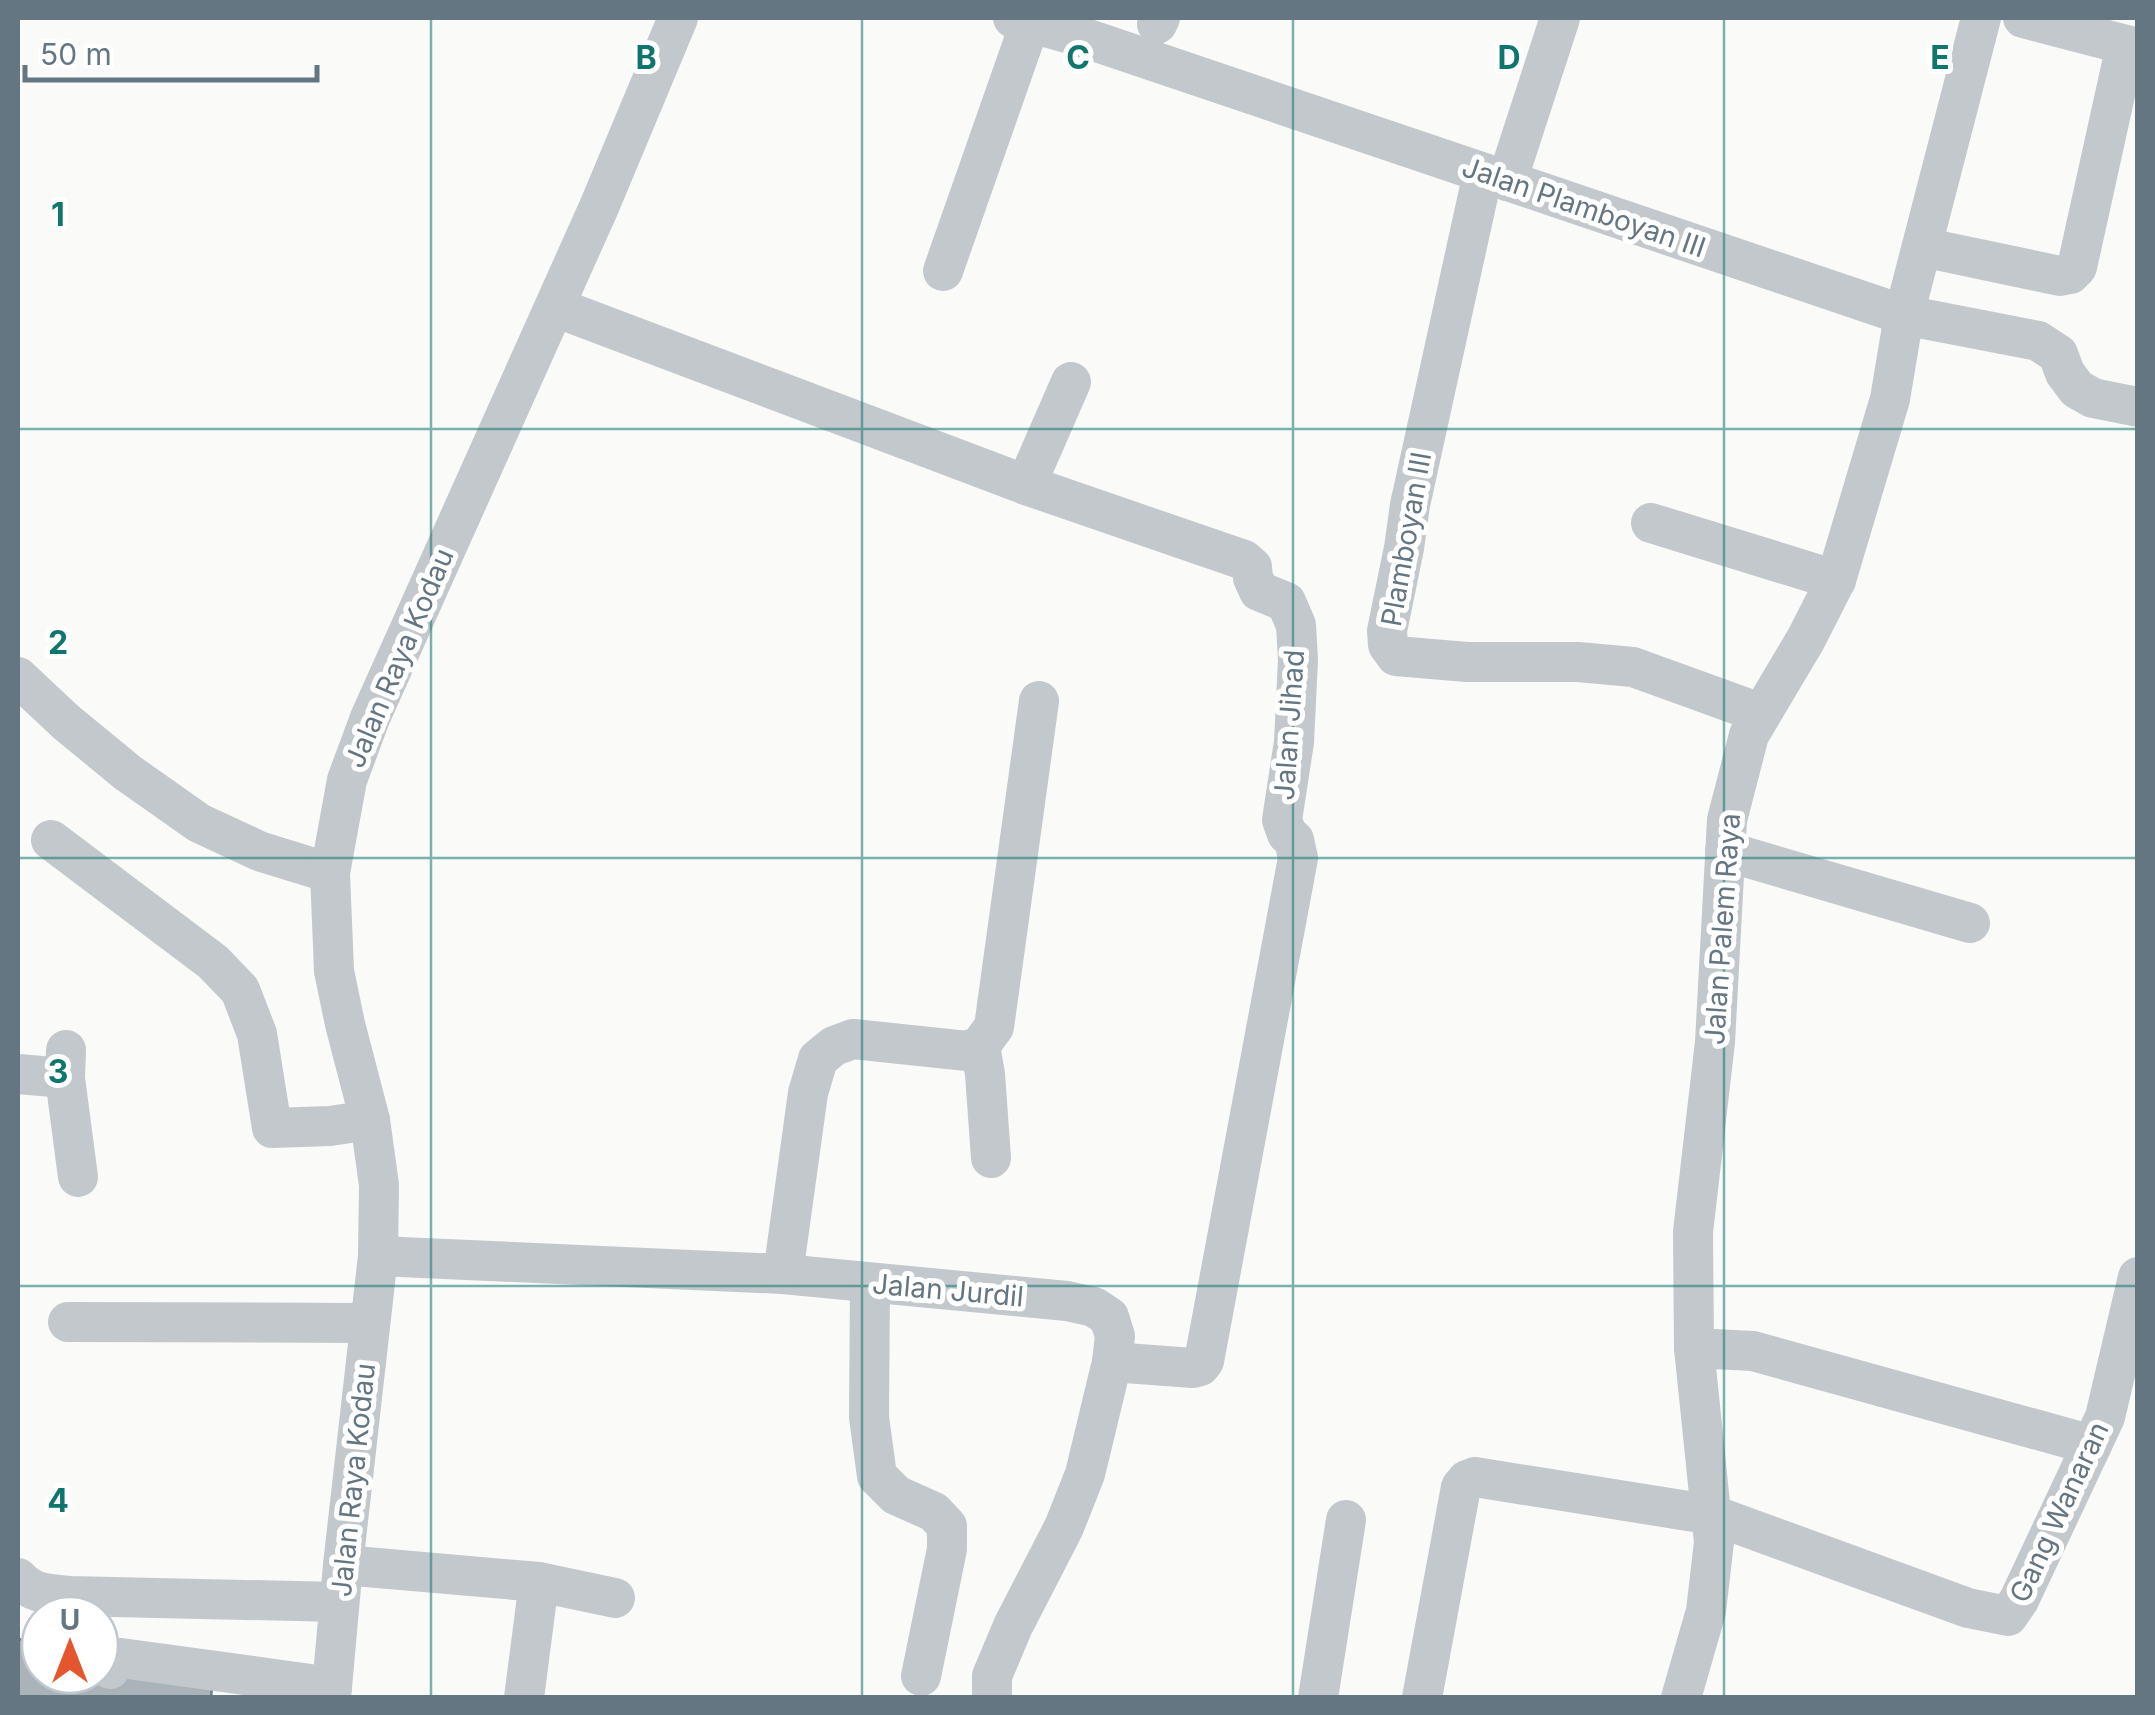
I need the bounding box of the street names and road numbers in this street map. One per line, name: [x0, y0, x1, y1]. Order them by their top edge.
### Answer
street label: Jalan Plamboyan III: [1458, 149, 1710, 265]
street label: Plamboyan III: [1374, 449, 1438, 629]
street label: Jalan Raya Kodau: [337, 543, 461, 773]
street label: Jalan Jihad: [1267, 649, 1311, 801]
street label: Jalan Palem Raya: [1697, 812, 1747, 1046]
street label: Jalan Jurdil: [871, 1266, 1025, 1314]
street label: Jalan Raya Kodau: [324, 1361, 382, 1599]
street label: Gang Wanaran: [2002, 1416, 2116, 1608]

